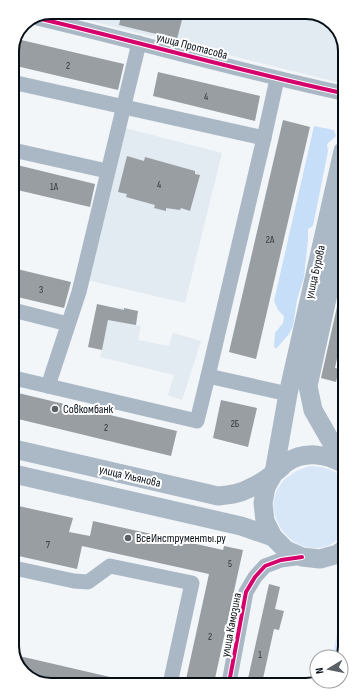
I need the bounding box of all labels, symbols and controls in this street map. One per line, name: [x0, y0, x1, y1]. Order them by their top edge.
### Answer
street label: улица Протасова: [155, 30, 229, 63]
house number: 2: [66, 60, 70, 72]
house number: 4: [204, 91, 208, 103]
house number: 4: [157, 179, 161, 191]
house number: 1А: [50, 181, 59, 193]
house number: 2А: [266, 234, 275, 246]
street label: улица Бурова: [302, 243, 329, 300]
house number: 3: [39, 284, 43, 296]
place label: Совкомбанк: [63, 402, 114, 417]
marker: Совкомбанк: [50, 404, 60, 414]
house number: 2Б: [231, 418, 240, 430]
house number: 2: [104, 422, 108, 434]
street label: улица Ульянова: [98, 462, 163, 491]
place label: ВсеИнструменты.ру: [136, 531, 226, 546]
marker: ВсеИнструменты.ру: [123, 533, 133, 543]
house number: 7: [46, 539, 50, 551]
house number: 5: [228, 558, 232, 570]
street label: улица Камозина: [218, 591, 245, 658]
house number: 2: [208, 631, 212, 643]
house number: 1: [258, 649, 262, 661]
north arrow: [309, 649, 349, 689]
text: N: [313, 667, 327, 675]

